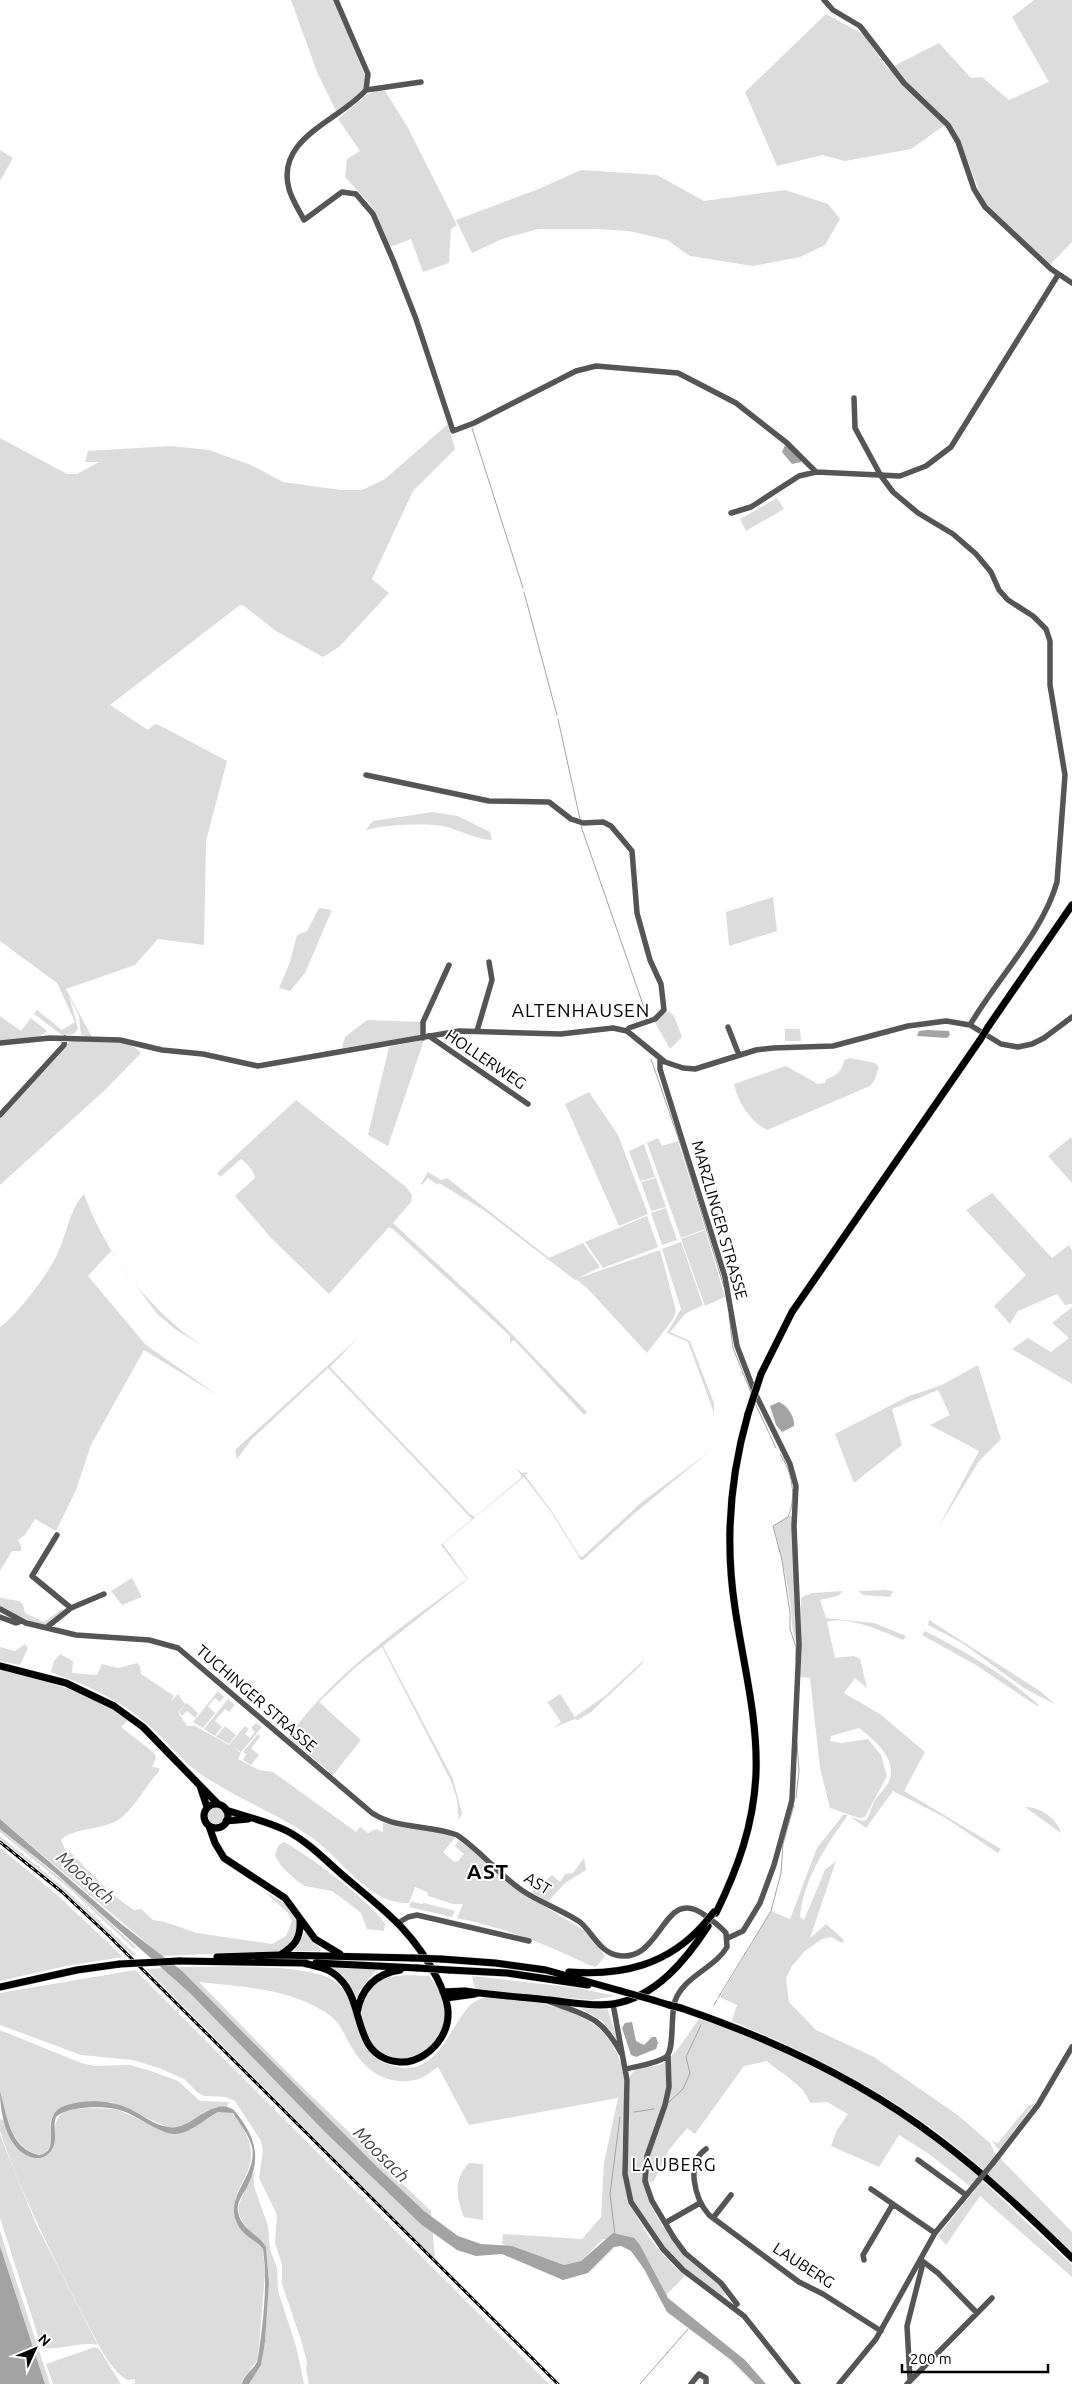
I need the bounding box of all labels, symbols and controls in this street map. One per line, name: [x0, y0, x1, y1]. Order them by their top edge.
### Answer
district label: ALTENHAUSEN: [512, 999, 650, 1021]
street label: HOLLERWEG: [442, 1026, 530, 1092]
street label: MARZLINGER STRASSE: [689, 1138, 751, 1302]
street label: TUCHINGER STRASSE: [193, 1641, 321, 1755]
water label: Moosach: [53, 1846, 119, 1908]
district label: AST: [467, 1859, 509, 1883]
street label: AST: [521, 1868, 555, 1898]
water label: Moosach: [350, 2122, 414, 2186]
district label: LAUBERG: [631, 2154, 717, 2174]
street label: LAUBERG: [770, 2239, 838, 2291]
north arrow: [10, 2324, 60, 2374]
text: N: [35, 2331, 54, 2349]
scale bar: [902, 2342, 1048, 2374]
text: 200 m: [910, 2350, 952, 2367]

